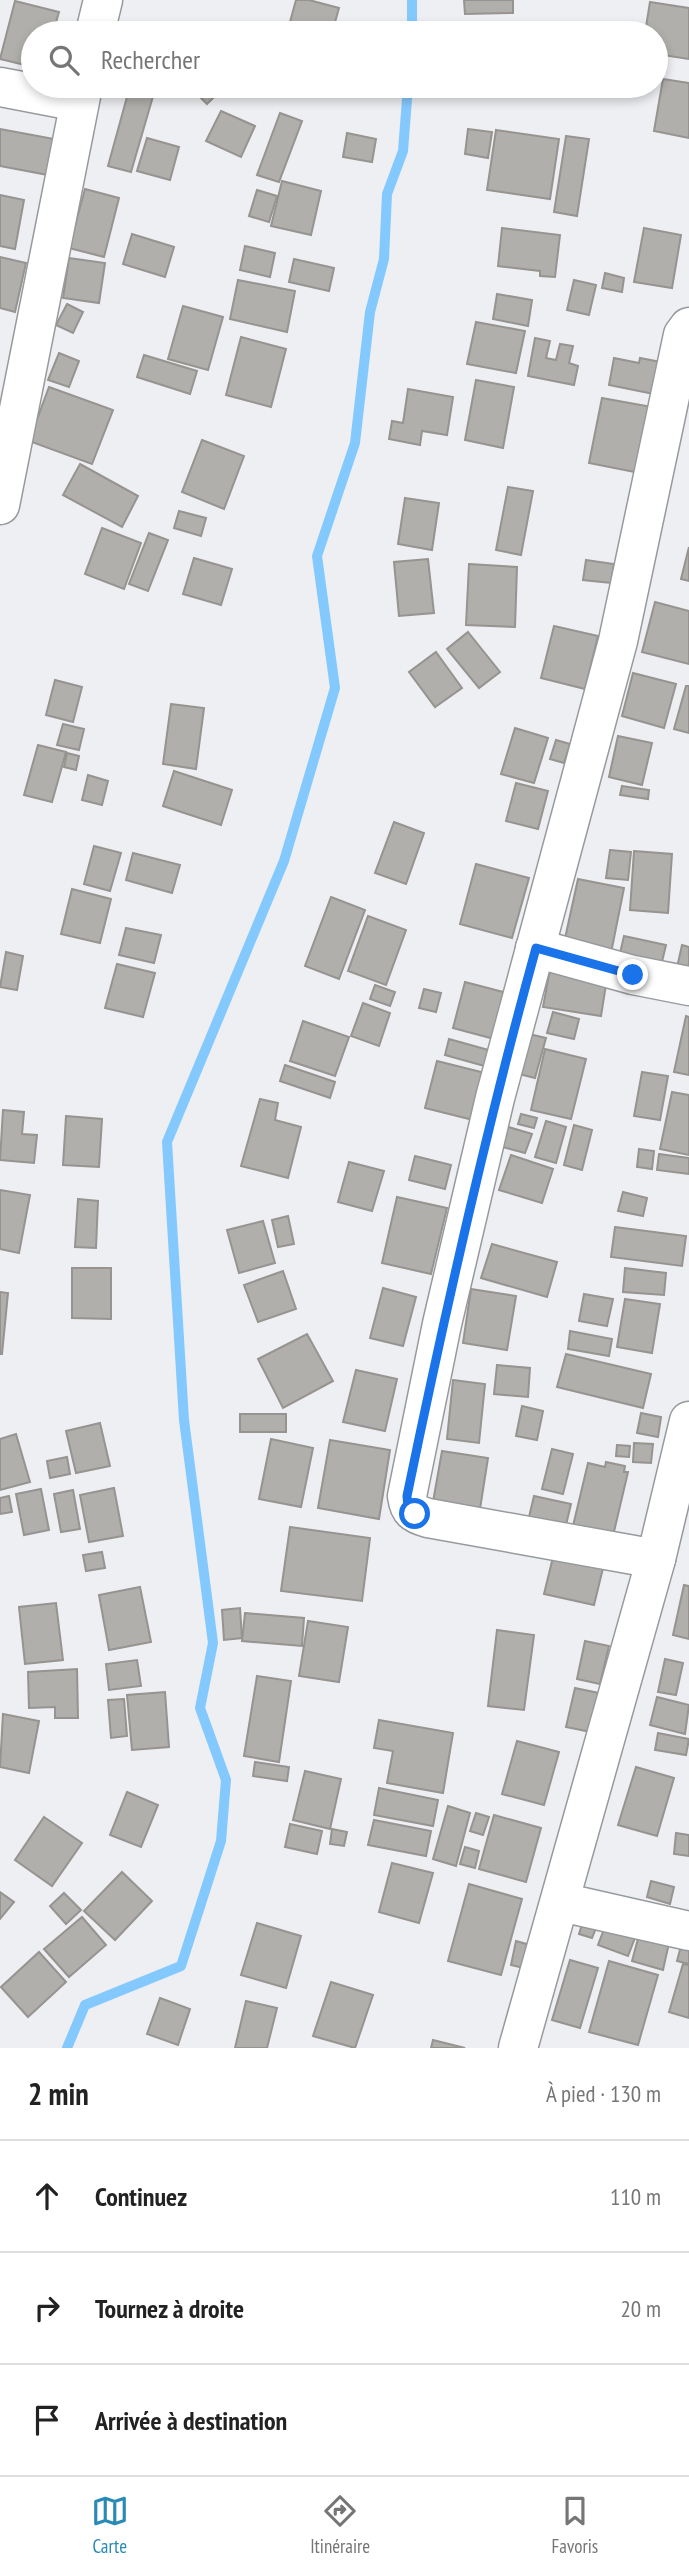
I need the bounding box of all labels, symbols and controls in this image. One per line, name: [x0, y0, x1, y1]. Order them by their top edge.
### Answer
search box: [21, 21, 668, 98]
icon: search: [45, 41, 83, 79]
text: Rechercher: [101, 43, 200, 76]
route end: [617, 959, 648, 990]
route start: [399, 1498, 430, 1529]
text: 2 min: [28, 2074, 89, 2113]
text: À pied · 130 m: [546, 2079, 661, 2108]
icon: ahead: [28, 2177, 66, 2215]
text: Continuez: [95, 2180, 187, 2213]
text: 110 m: [610, 2182, 661, 2211]
icon: right: [28, 2289, 66, 2327]
text: Tournez à droite: [95, 2292, 244, 2325]
text: 20 m: [620, 2294, 661, 2323]
icon: arrive: [28, 2401, 66, 2439]
text: Arrivée à destination: [95, 2404, 287, 2437]
tab: Carte: [91, 2492, 129, 2558]
tab: Itinéraire: [310, 2492, 370, 2558]
tab: Favoris: [552, 2492, 598, 2558]

